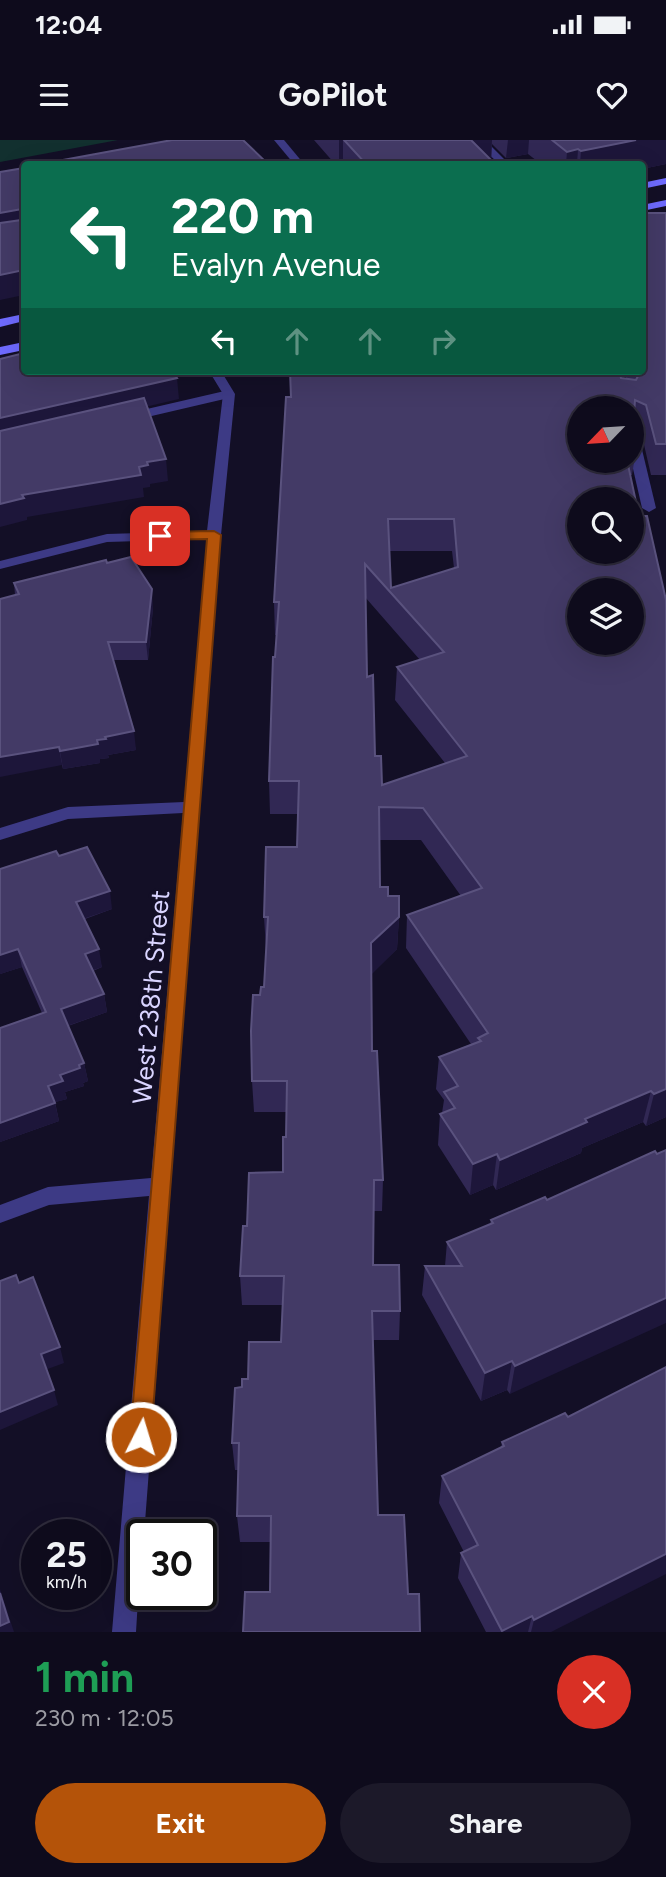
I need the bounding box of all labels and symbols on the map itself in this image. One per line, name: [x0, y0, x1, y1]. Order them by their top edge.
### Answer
north arrow: [567, 396, 644, 472]
pin: [130, 506, 190, 566]
street label: West 238th Street: [126, 889, 176, 1105]
position arrow: [104, 1400, 178, 1474]
speed limit sign: 30: [126, 1519, 217, 1610]

